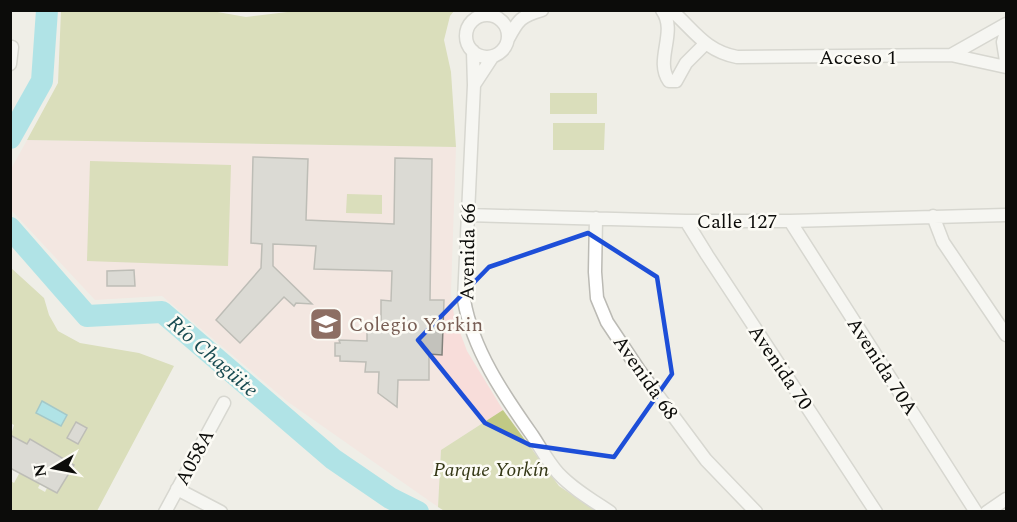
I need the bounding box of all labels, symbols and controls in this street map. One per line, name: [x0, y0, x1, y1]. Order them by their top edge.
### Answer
street label: Acceso 1: [819, 43, 897, 73]
street label: Avenida 66: [452, 203, 484, 301]
street label: Calle 127: [697, 207, 777, 237]
school or university icon: Colegio Yorkin: [308, 306, 344, 342]
water label: Río Chagüite: [160, 308, 265, 406]
place label: Colegio Yorkin: [349, 310, 483, 340]
street label: Avenida 70A: [839, 311, 925, 422]
street label: Avenida 70: [741, 319, 820, 416]
street label: Avenida 68: [605, 329, 685, 426]
street label: A058A: [168, 424, 222, 491]
north arrow: [24, 438, 84, 498]
park label: Parque Yorkín: [433, 455, 549, 485]
text: N: [27, 462, 53, 479]

